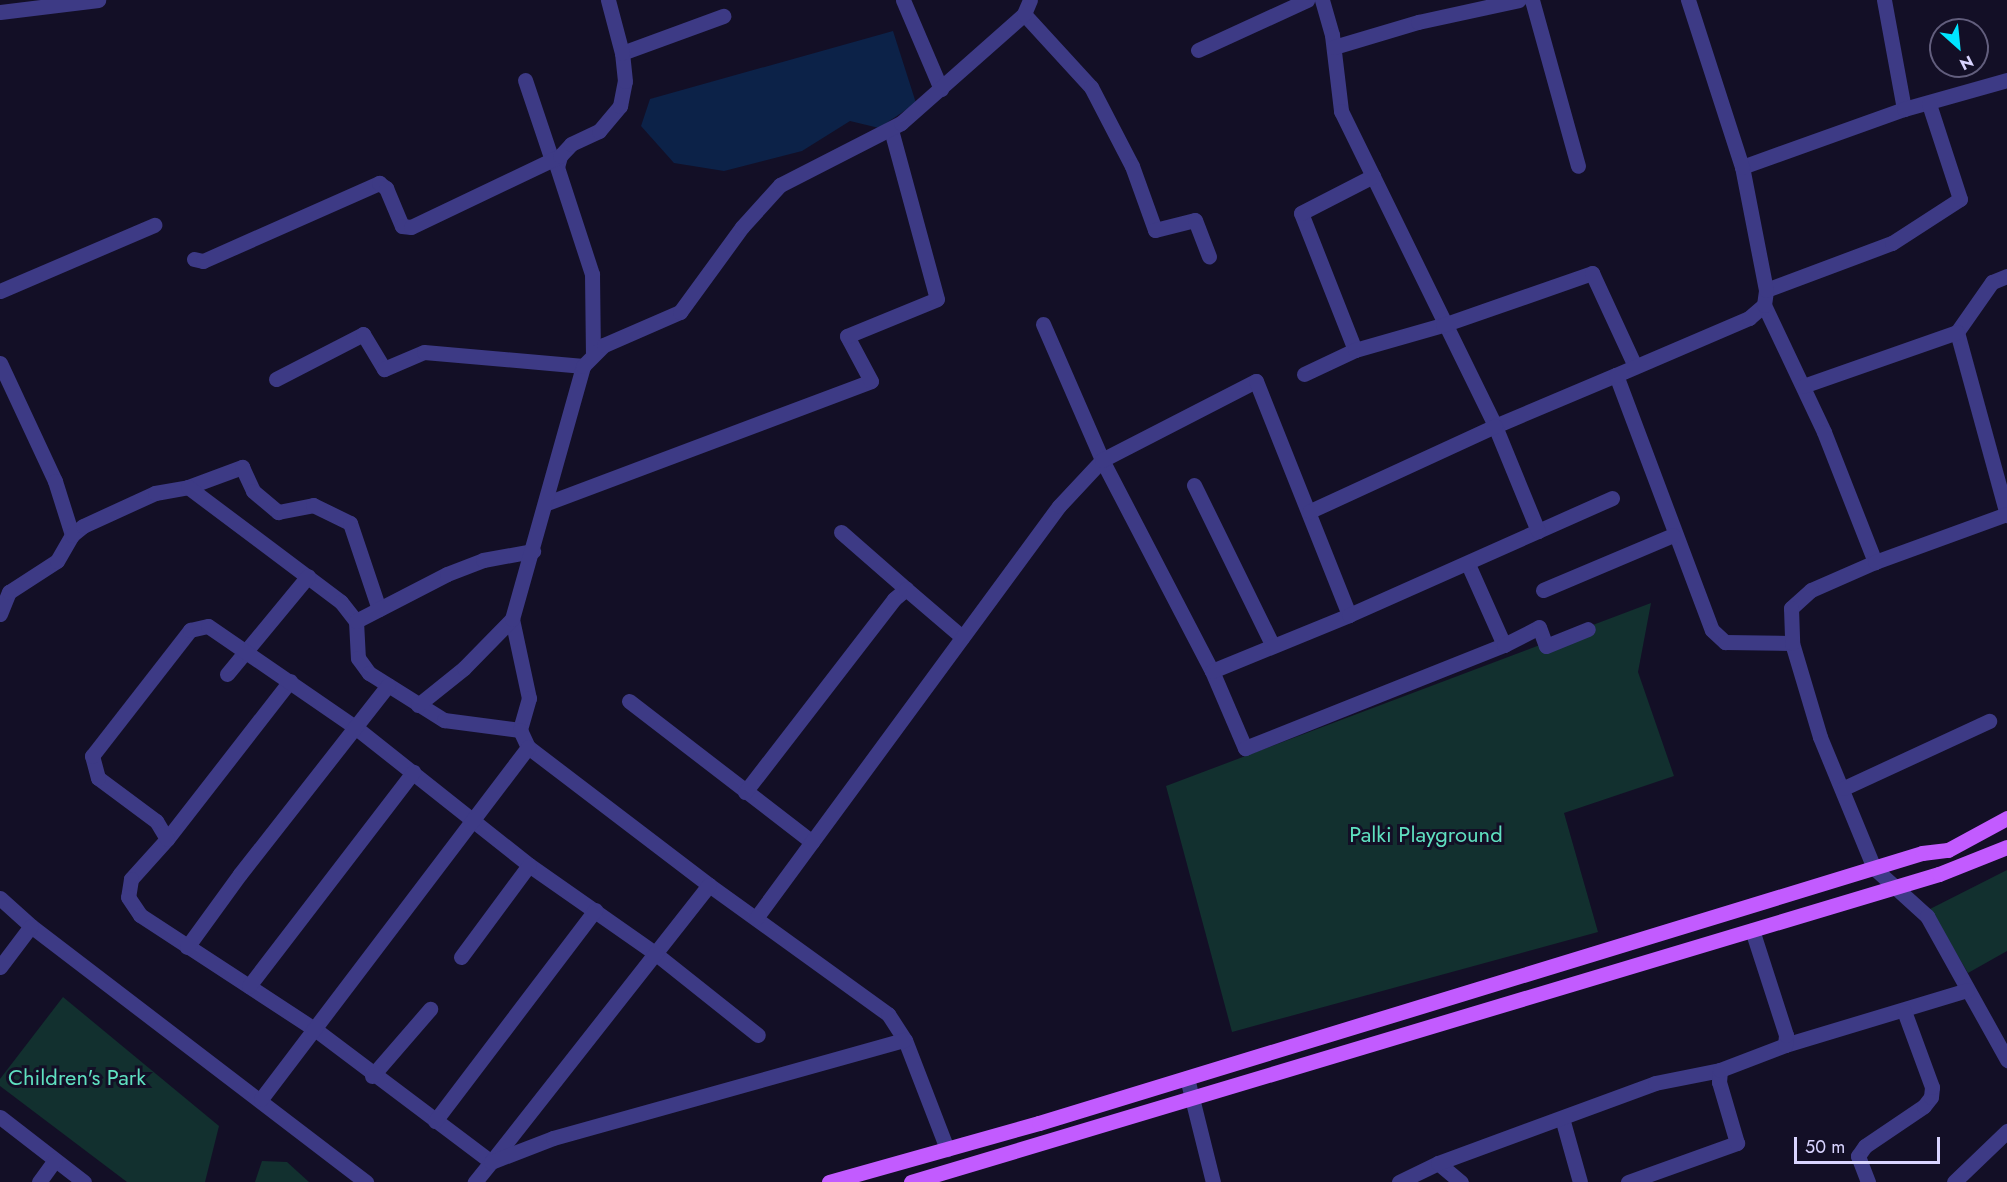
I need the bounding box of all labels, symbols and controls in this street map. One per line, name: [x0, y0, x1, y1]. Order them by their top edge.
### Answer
north arrow: [1929, 18, 1989, 78]
text: N: [1956, 50, 1977, 76]
park label: Palki Playground: [1349, 822, 1503, 848]
park label: Children's Park: [8, 1065, 146, 1091]
scale bar: [1797, 1125, 1942, 1163]
text: 50 m: [1805, 1134, 1845, 1160]

